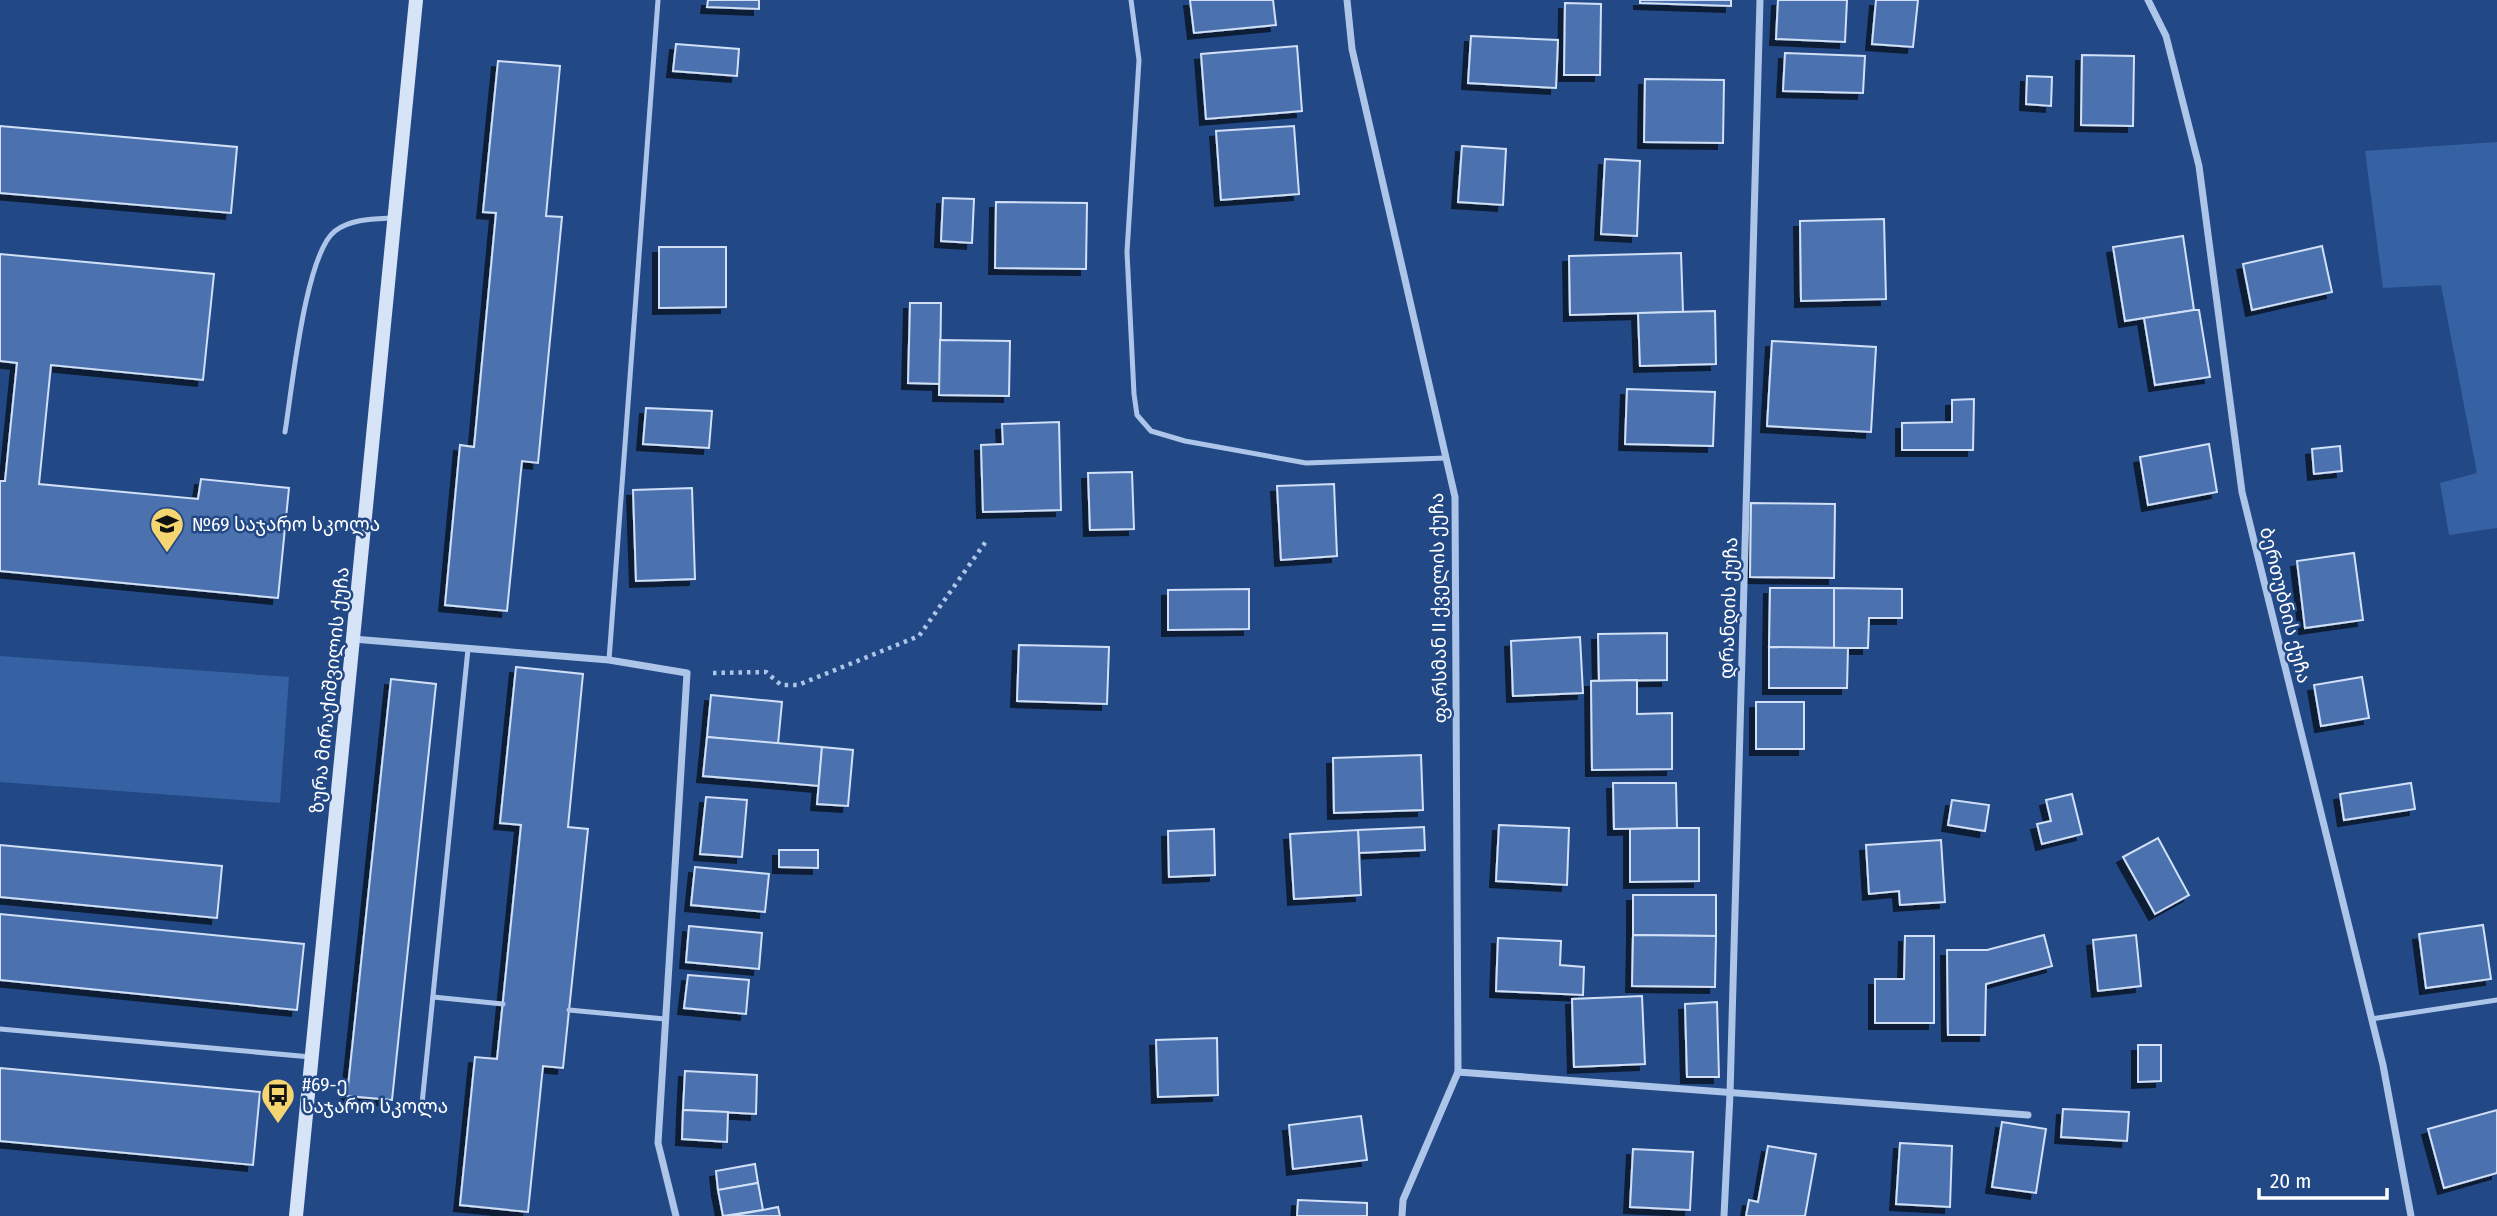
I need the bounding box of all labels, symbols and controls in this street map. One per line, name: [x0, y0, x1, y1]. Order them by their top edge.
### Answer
street label: ფარსმან II ქველის ქუჩა: [1425, 492, 1453, 724]
school or university icon: №69 საჯარო სკოლა: [148, 505, 186, 554]
place label: №69 საჯარო სკოლა: [192, 513, 380, 537]
street label: ბერთუბნის ქუჩა: [2255, 525, 2316, 686]
street label: დრანდის ქუჩა: [1715, 537, 1743, 679]
street label: ზურა მირაქიშვილის ქუჩა: [305, 566, 355, 815]
place label: #69-ე საჯარო სკოლა: [302, 1073, 448, 1119]
bus stop icon: #69-ე საჯარო სკოლა: [259, 1076, 297, 1125]
scale bar: [2259, 1156, 2387, 1200]
text: 20 m: [2270, 1168, 2311, 1194]

